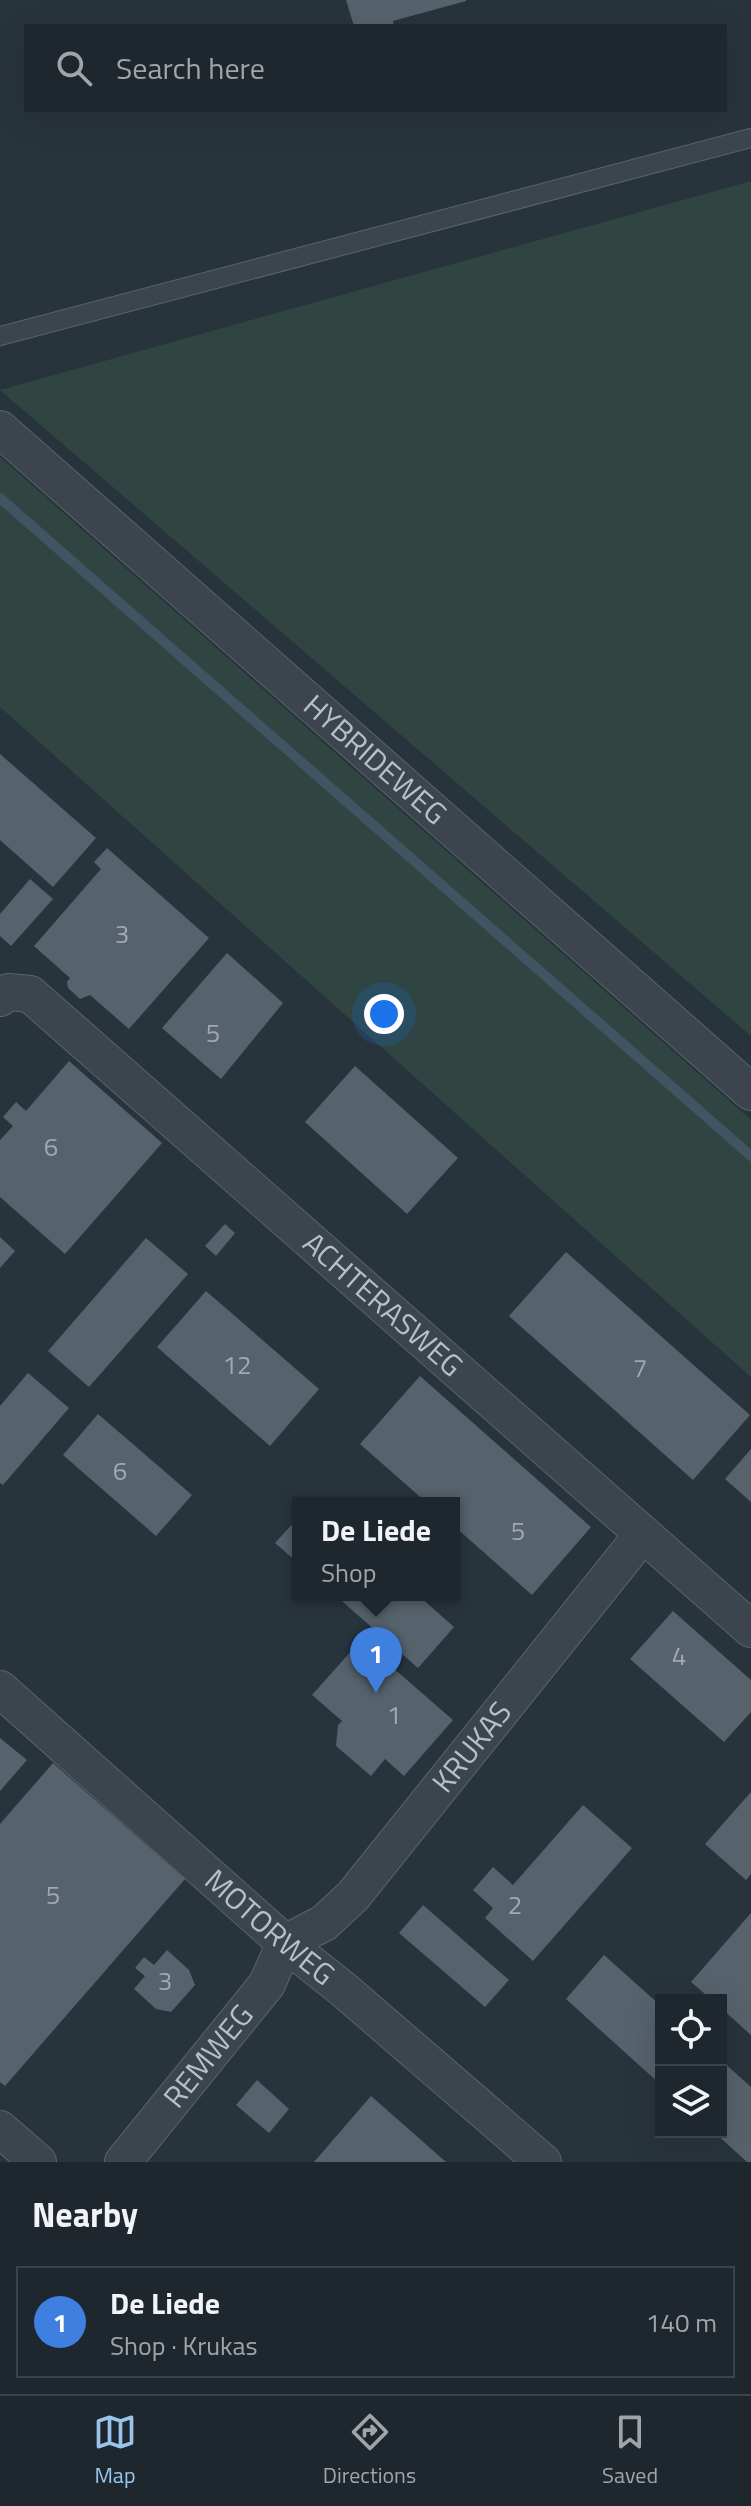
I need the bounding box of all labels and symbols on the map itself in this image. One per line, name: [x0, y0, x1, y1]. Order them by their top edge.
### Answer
street label: HYBRIDEWEG: [293, 683, 457, 835]
house number: 3: [115, 914, 129, 953]
your location: [364, 994, 404, 1034]
house number: 5: [206, 1013, 220, 1052]
house number: 6: [44, 1127, 58, 1166]
street label: ACHTERASWEG: [293, 1220, 474, 1387]
house number: 12: [222, 1345, 252, 1384]
house number: 7: [633, 1348, 647, 1387]
house number: 6: [113, 1451, 127, 1490]
house number: 5: [511, 1511, 525, 1550]
pin: 1: [350, 1627, 402, 1693]
house number: 4: [672, 1636, 686, 1675]
street label: KRUKAS: [420, 1691, 522, 1802]
house number: 1: [387, 1695, 401, 1734]
street label: MOTORWEG: [195, 1858, 345, 1996]
house number: 5: [46, 1875, 60, 1914]
house number: 2: [508, 1885, 522, 1924]
house number: 3: [158, 1961, 172, 2000]
street label: REMWEG: [152, 1994, 264, 2117]

